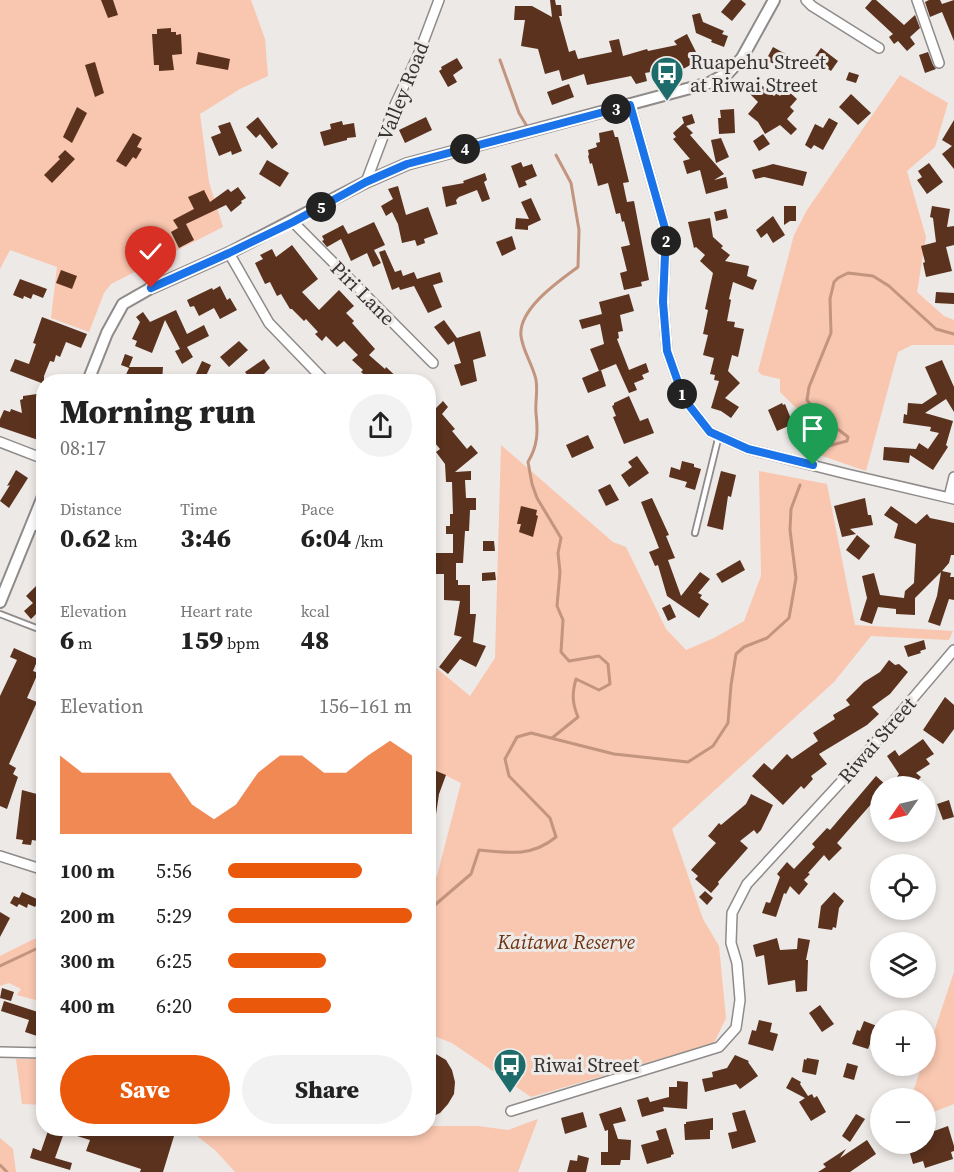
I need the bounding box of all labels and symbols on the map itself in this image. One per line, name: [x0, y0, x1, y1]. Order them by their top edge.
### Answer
street label: Valley Road: [371, 37, 436, 145]
place label: Ruapehu Street at Riwai Street: [690, 48, 826, 99]
bus stop icon: Ruapehu Street at Riwai Street: [649, 55, 685, 102]
pin: 3: [601, 94, 631, 124]
pin: 4: [450, 134, 480, 164]
pin: 5: [306, 192, 336, 222]
pin: [125, 226, 176, 288]
pin: 2: [651, 226, 681, 256]
street label: Piri Lane: [324, 254, 402, 332]
pin: 1: [667, 379, 697, 409]
pin: [787, 403, 838, 465]
street label: Riwai Street: [832, 690, 923, 789]
north arrow: [870, 776, 936, 842]
park label: Kaitawa Reserve: [496, 928, 635, 956]
bus stop icon: Riwai Street: [492, 1047, 528, 1094]
place label: Riwai Street: [533, 1051, 640, 1079]

